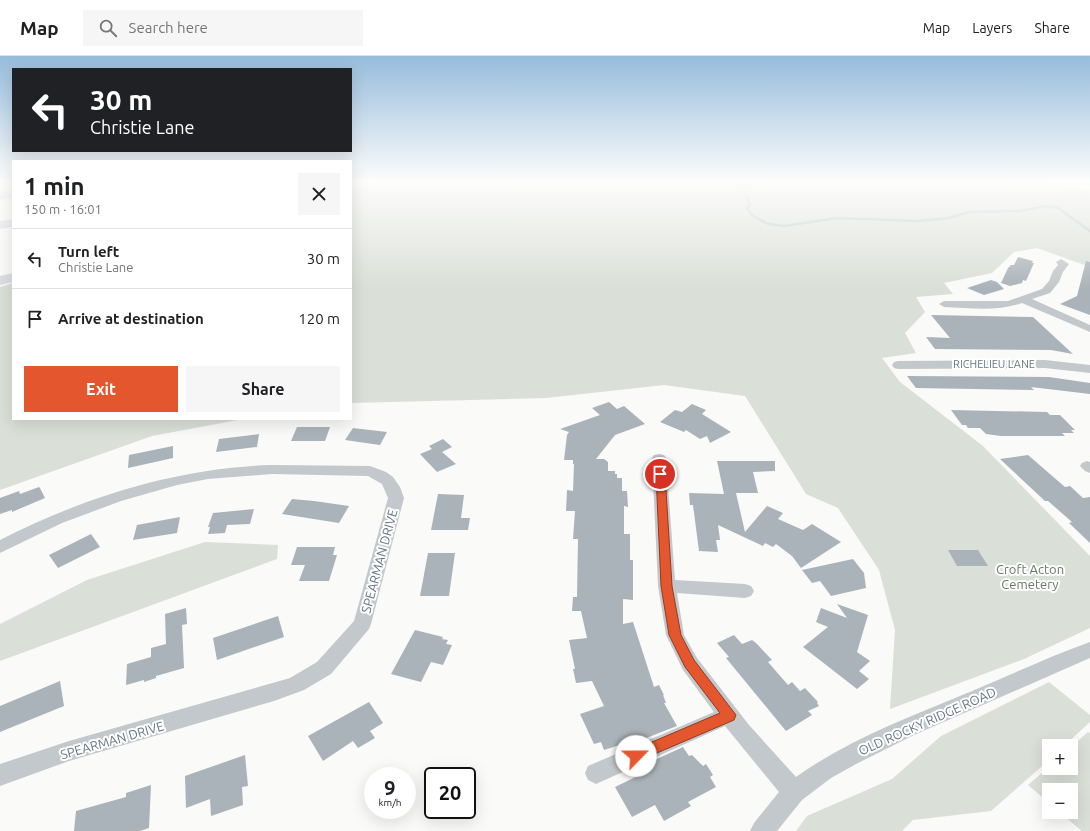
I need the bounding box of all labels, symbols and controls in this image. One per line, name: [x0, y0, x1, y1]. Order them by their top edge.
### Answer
search box: [83, 10, 363, 46]
text: Map: [20, 17, 59, 39]
icon: search: [97, 17, 119, 39]
text: Search here: [129, 19, 208, 36]
text: Map: [923, 20, 950, 36]
text: Layers: [972, 20, 1012, 36]
text: Share: [1034, 20, 1070, 36]
icon: left: [24, 84, 76, 136]
text: 30 m: [90, 84, 152, 115]
text: Christie Lane: [90, 117, 194, 137]
text: 1 min: [24, 173, 85, 200]
button: close: [298, 173, 340, 215]
text: 150 m · 16:01: [24, 202, 102, 216]
text: Turn left: [58, 243, 119, 260]
icon: left: [24, 248, 46, 270]
text: 30 m: [307, 250, 340, 267]
text: Christie Lane: [58, 260, 133, 274]
icon: arrive: [24, 308, 46, 330]
text: Arrive at destination: [58, 310, 204, 327]
text: 120 m: [298, 310, 340, 327]
street label: RICHELIEU LANE: [953, 358, 1035, 370]
button: Exit: [24, 366, 178, 412]
button: Share: [186, 366, 340, 412]
pin: [643, 457, 677, 491]
icon: arrive: [649, 463, 671, 485]
street label: SPEARMAN DRIVE: [358, 508, 400, 614]
park label: Croft Acton Cemetery: [996, 562, 1064, 591]
street label: OLD ROCKY RIDGE ROAD: [856, 684, 998, 758]
street label: SPEARMAN DRIVE: [59, 719, 165, 761]
position arrow: [615, 735, 657, 777]
map controls: [1042, 739, 1078, 819]
button: +: [1042, 739, 1078, 775]
speed limit sign: 20: [424, 767, 476, 819]
text: 9: [384, 776, 396, 799]
button: −: [1042, 783, 1078, 819]
text: km/h: [378, 797, 402, 808]

